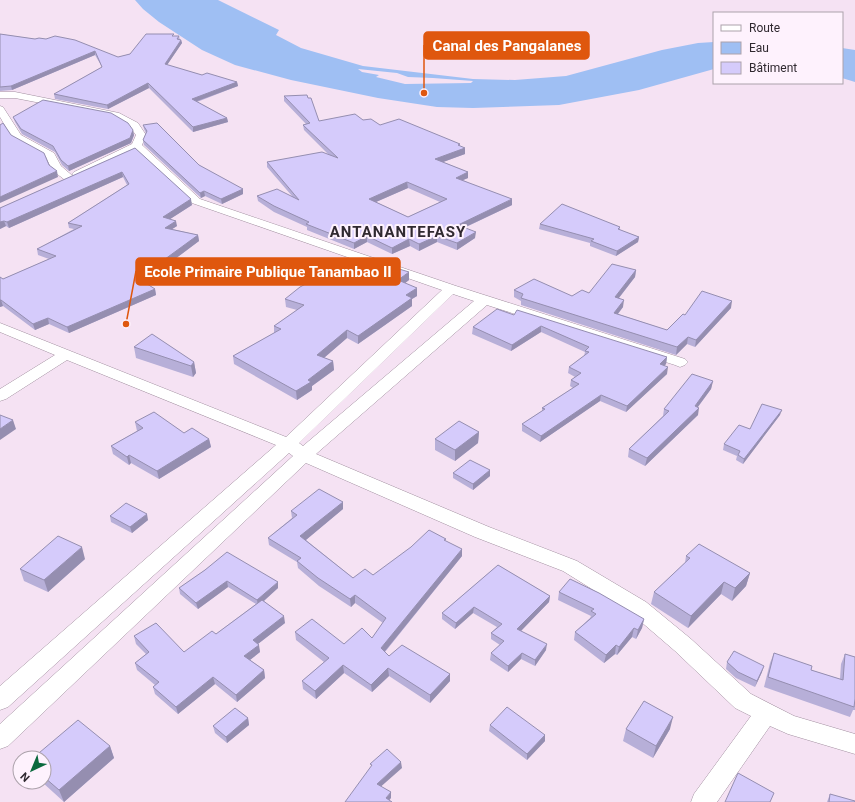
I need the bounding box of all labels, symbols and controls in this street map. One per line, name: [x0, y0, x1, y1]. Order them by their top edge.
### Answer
legend: [713, 12, 843, 84]
text: Route: [749, 21, 780, 35]
callout: Canal des Pangalanes: [424, 32, 589, 59]
text: Canal des Pangalanes: [433, 37, 582, 55]
text: Eau: [749, 41, 769, 55]
text: Bâtiment: [749, 61, 797, 75]
district label: ANTANANTEFASY: [330, 223, 466, 241]
callout: Ecole Primaire Publique Tanambao II: [136, 258, 400, 285]
text: Ecole Primaire Publique Tanambao II: [144, 263, 392, 281]
north arrow: [12, 750, 52, 790]
text: N: [18, 769, 33, 784]

